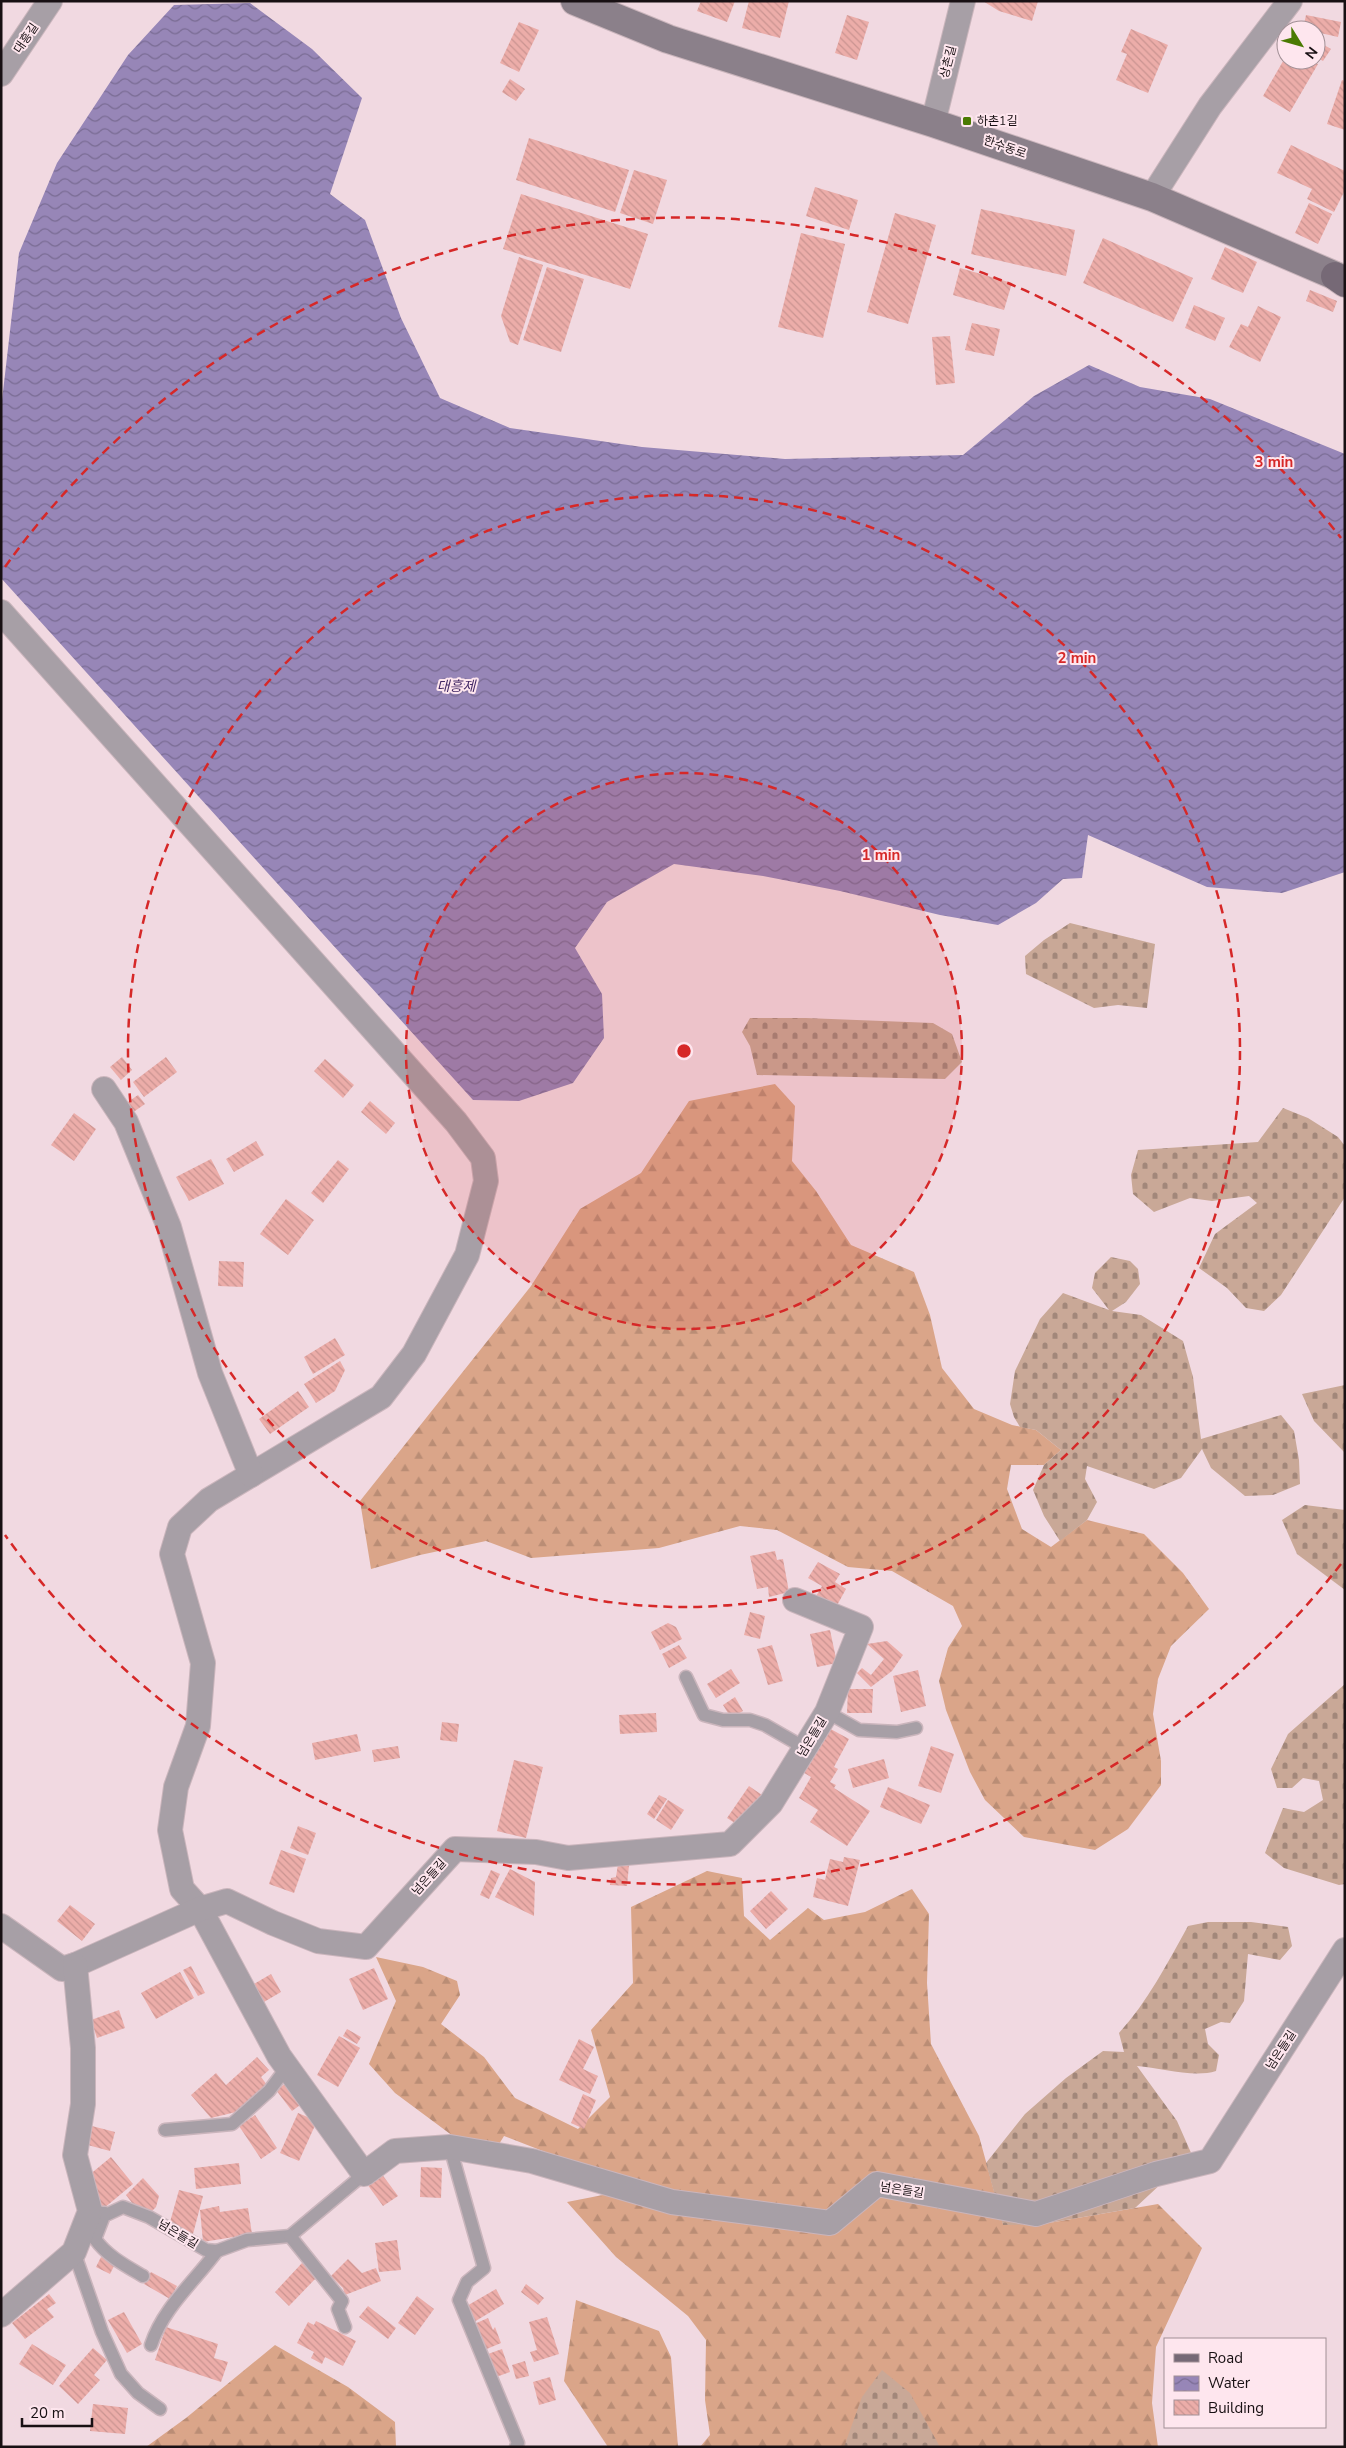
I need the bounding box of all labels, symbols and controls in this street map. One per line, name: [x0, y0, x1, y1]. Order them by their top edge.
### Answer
street label: 대흥길: [10, 20, 42, 56]
north arrow: [1276, 20, 1326, 70]
text: N: [1300, 43, 1322, 62]
street label: 상촌길: [936, 44, 960, 80]
place label: 하촌1길: [977, 113, 1017, 129]
marker: 하촌1길: [961, 115, 973, 127]
street label: 한수동로: [982, 132, 1028, 162]
text: 3 min: [1255, 452, 1293, 472]
text: 2 min: [1058, 648, 1096, 668]
water label: 대흥제: [437, 677, 477, 696]
text: 1 min: [862, 845, 900, 865]
centre of rings: [675, 1042, 693, 1060]
street label: 넘은들길: [794, 1714, 830, 1760]
street label: 넘은들길: [408, 1855, 450, 1899]
street label: 넘은들길: [1262, 2027, 1300, 2073]
street label: 넘은들길: [879, 2179, 925, 2201]
street label: 넘은들길: [155, 2216, 201, 2252]
legend: [1164, 2338, 1326, 2428]
text: Road: [1208, 2348, 1243, 2368]
text: Water: [1208, 2373, 1251, 2393]
scale bar: [22, 2396, 92, 2428]
text: Building: [1208, 2398, 1264, 2418]
text: 20 m: [30, 2403, 65, 2423]

